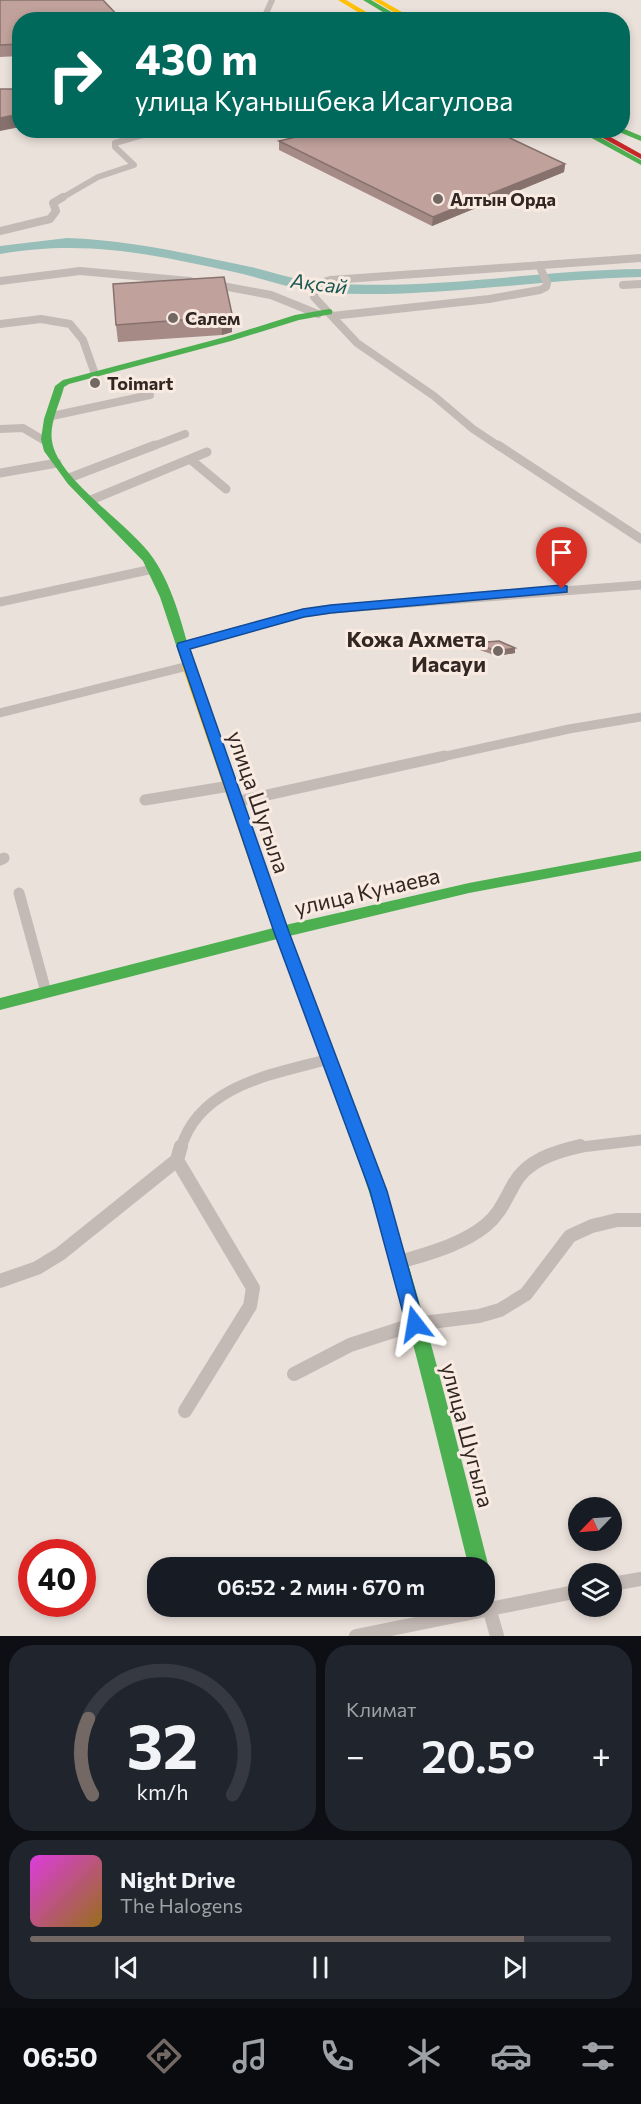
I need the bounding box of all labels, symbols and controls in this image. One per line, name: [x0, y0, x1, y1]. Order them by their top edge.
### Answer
text: 430 m: [135, 32, 258, 84]
icon: right: [36, 36, 114, 114]
text: улица Куанышбека Исагулова: [135, 84, 513, 117]
place label: Алтын Орда: [450, 188, 556, 210]
marker: Алтын Орда: [431, 192, 445, 206]
water label: Ақсай: [288, 268, 349, 298]
place label: Салем: [185, 307, 240, 329]
marker: Салем: [166, 311, 180, 325]
place label: Toimart: [107, 372, 174, 394]
marker: Toimart: [88, 376, 102, 390]
pin: [536, 527, 587, 589]
icon: arrive: [545, 536, 578, 569]
place label: Кожа Ахмета Иасауи: [347, 625, 486, 677]
marker: Кожа Ахмета Иасауи: [491, 644, 505, 658]
street label: улица Шугыла: [222, 727, 296, 877]
street label: улица Кунаева: [292, 861, 442, 921]
position arrow: [383, 1292, 447, 1356]
street label: улица Шугыла: [436, 1360, 500, 1510]
north arrow: [568, 1497, 622, 1551]
map controls: [568, 1497, 622, 1617]
speed limit sign: 40: [18, 1539, 96, 1617]
button: layers: [568, 1563, 622, 1617]
text: 06:52 · 2 мин · 670 m: [217, 1573, 425, 1600]
text: Климат: [346, 1697, 416, 1721]
text: 32: [127, 1706, 198, 1782]
text: 20.5°: [421, 1727, 535, 1782]
text: −: [346, 1734, 365, 1775]
text: +: [592, 1734, 611, 1775]
text: km/h: [136, 1778, 189, 1804]
text: Night Drive: [120, 1866, 235, 1893]
text: The Halogens: [120, 1893, 243, 1917]
icon: previous: [110, 1951, 143, 1984]
icon: pause: [304, 1951, 337, 1984]
icon: next: [498, 1951, 531, 1984]
icon: directions: [143, 2035, 185, 2077]
icon: music: [229, 2035, 271, 2077]
icon: phone: [316, 2035, 358, 2077]
icon: climate: [403, 2035, 445, 2077]
icon: car: [490, 2035, 532, 2077]
icon: filters: [577, 2035, 619, 2077]
text: 06:50: [22, 2040, 98, 2073]

